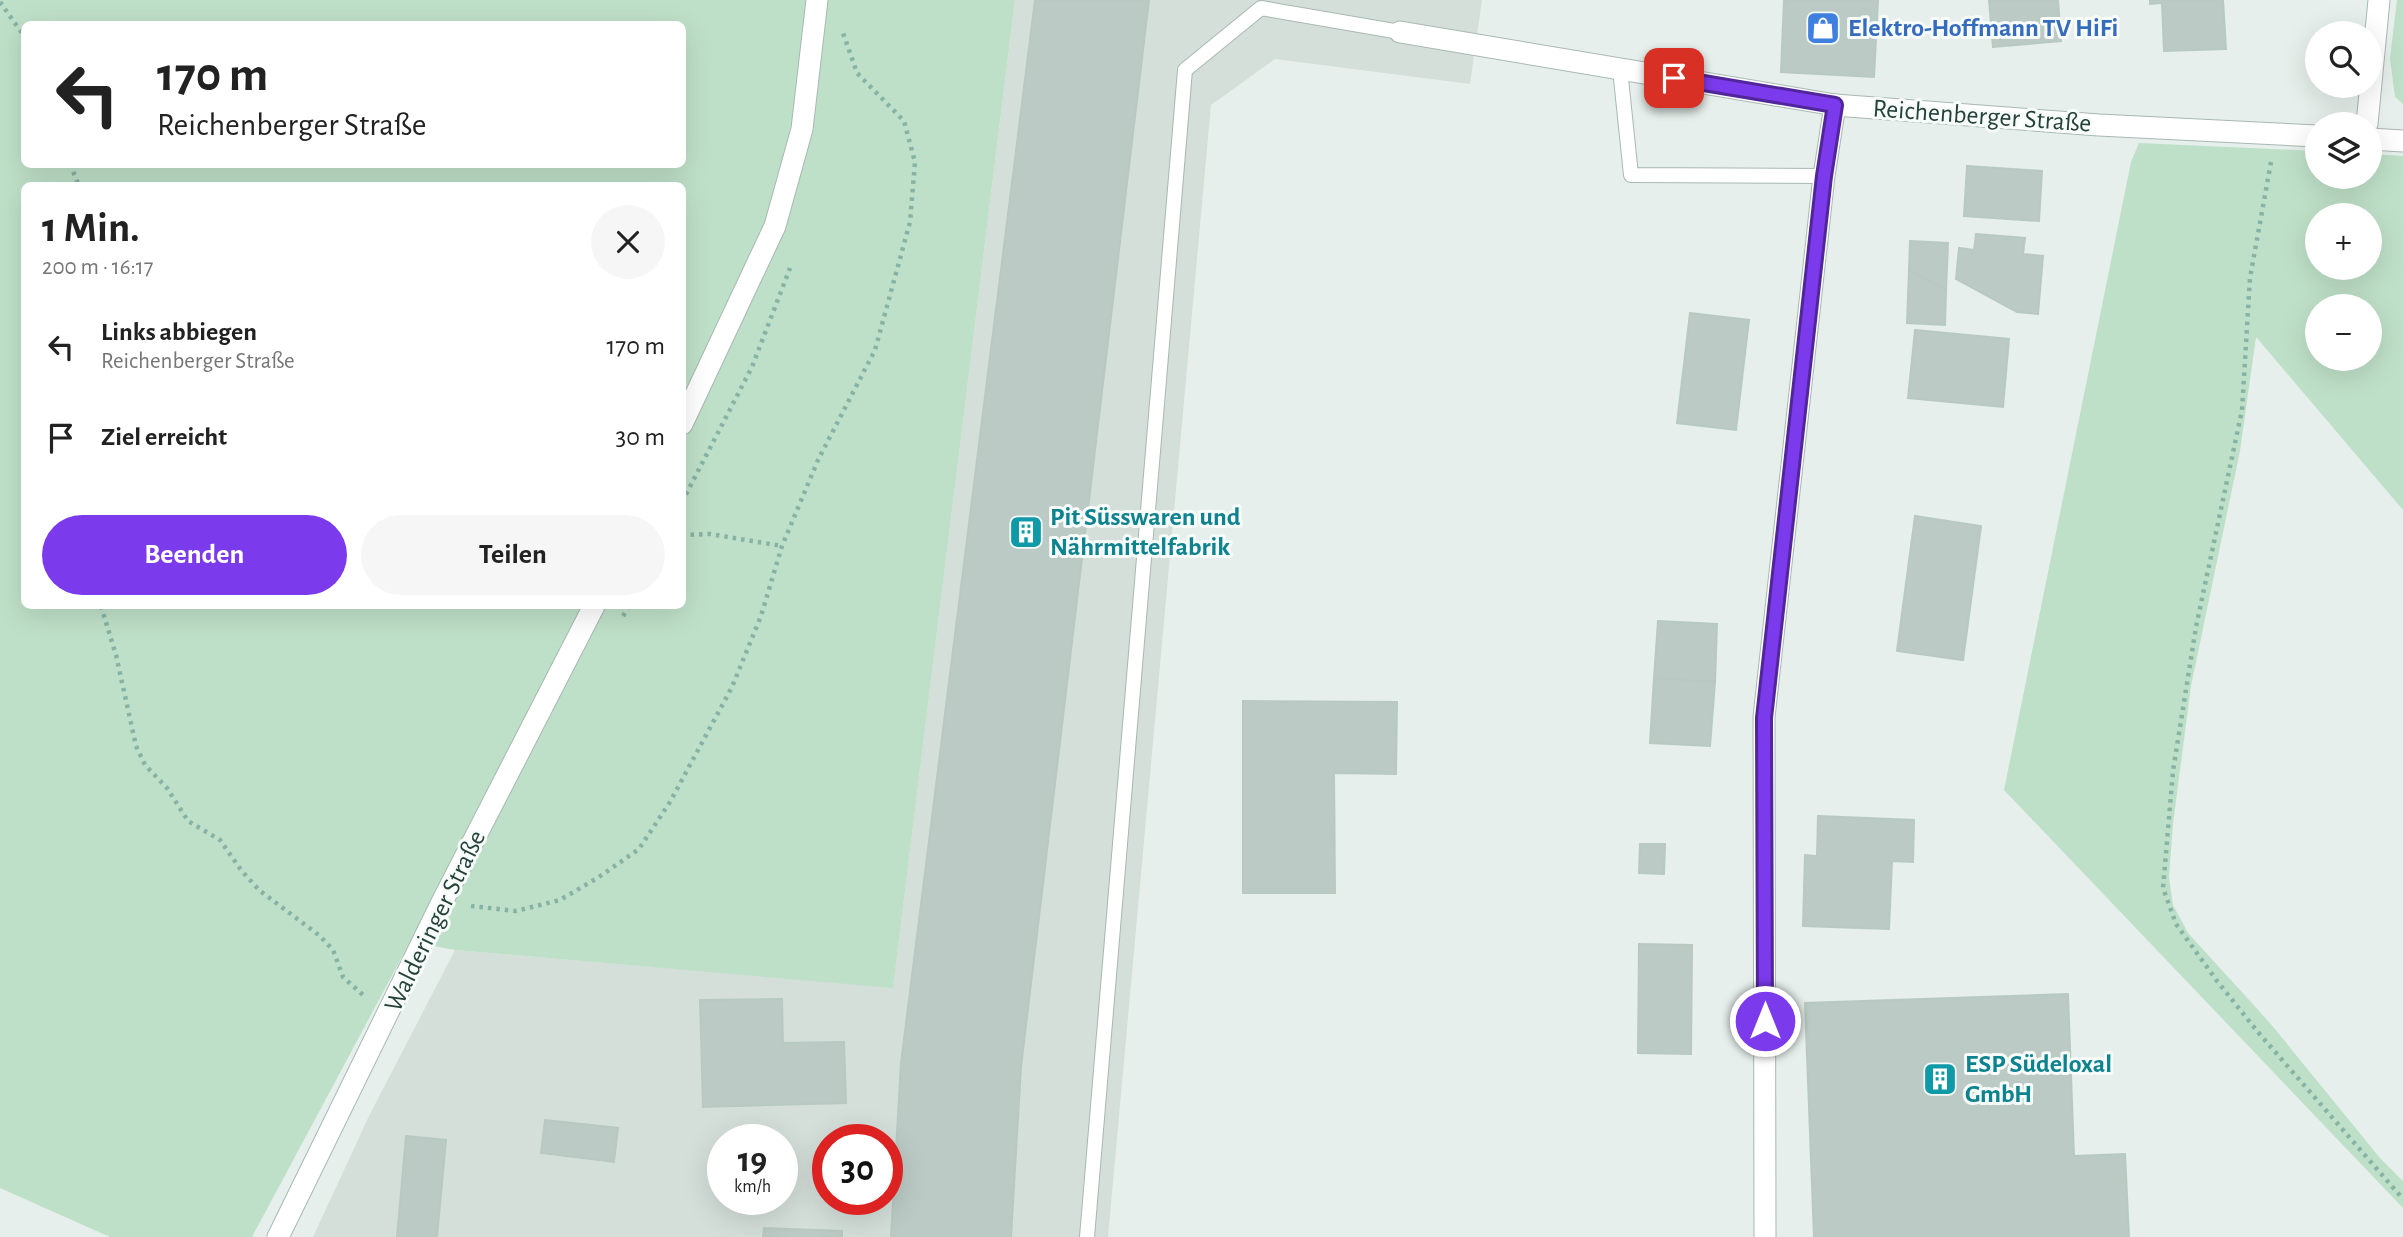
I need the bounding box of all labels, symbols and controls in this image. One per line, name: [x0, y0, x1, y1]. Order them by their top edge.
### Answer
shop icon: Elektro-Hoffmann TV HiFi: [1804, 9, 1842, 47]
place label: Elektro-Hoffmann TV HiFi: [1848, 15, 2118, 41]
map controls: [2305, 21, 2382, 371]
button: search: [2305, 21, 2382, 98]
pin: [1644, 48, 1704, 108]
icon: left: [42, 49, 133, 140]
text: 170 m: [157, 51, 268, 100]
icon: arrive: [1655, 59, 1693, 97]
street label: Reichenberger Straße: [1872, 95, 2092, 137]
text: Reichenberger Straße: [157, 109, 426, 141]
button: layers: [2305, 112, 2382, 189]
button: +: [2305, 203, 2382, 280]
button: close: [591, 205, 665, 279]
text: 1 Min.: [42, 207, 140, 249]
text: 200 m · 16:17: [42, 256, 153, 279]
button: −: [2305, 294, 2382, 371]
text: Links abbiegen: [101, 319, 257, 345]
icon: left: [42, 328, 80, 366]
text: 170 m: [606, 333, 665, 359]
text: Reichenberger Straße: [101, 350, 295, 373]
icon: arrive: [42, 419, 80, 457]
text: Ziel erreicht: [101, 424, 227, 450]
text: 30 m: [615, 424, 665, 450]
place label: Pit Süsswaren und Nährmittelfabrik: [1050, 504, 1241, 560]
building icon: Pit Süsswaren und Nährmittelfabrik: [1007, 513, 1045, 551]
button: Beenden: [42, 515, 347, 595]
button: Teilen: [361, 515, 665, 595]
street label: Walderinger Straße: [380, 826, 490, 1016]
position arrow: [1728, 984, 1802, 1058]
place label: ESP Südeloxal GmbH: [1965, 1051, 2112, 1107]
building icon: ESP Südeloxal GmbH: [1921, 1060, 1959, 1098]
speed limit sign: 30: [812, 1124, 903, 1215]
text: 19: [738, 1143, 767, 1178]
text: km/h: [734, 1178, 771, 1196]

